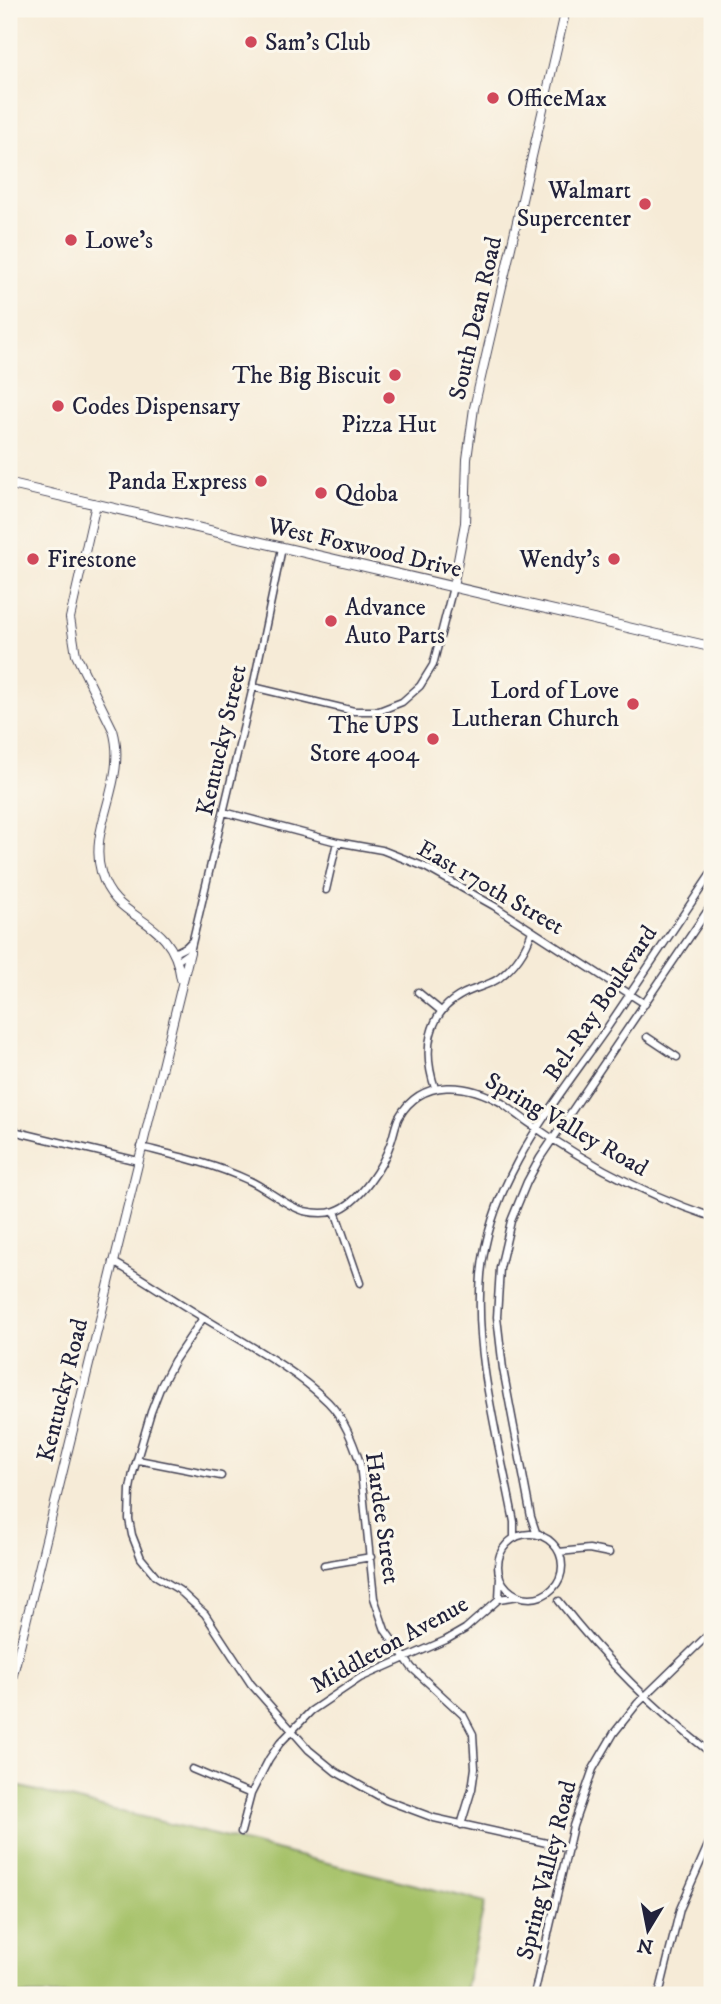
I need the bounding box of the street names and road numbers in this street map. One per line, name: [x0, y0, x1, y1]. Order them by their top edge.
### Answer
street label: South Dean Road: [443, 234, 509, 403]
street label: West Foxwood Drive: [264, 511, 465, 585]
street label: Kentucky Street: [190, 662, 254, 819]
street label: East 170th Street: [412, 834, 570, 942]
street label: Bel-Ray Boulevard: [538, 920, 664, 1087]
street label: Spring Valley Road: [480, 1066, 653, 1184]
street label: Kentucky Road: [31, 1315, 95, 1465]
street label: Hardee Street: [358, 1450, 406, 1586]
street label: Middleton Avenue: [306, 1589, 474, 1701]
street label: Spring Valley Road: [510, 1778, 584, 1963]

